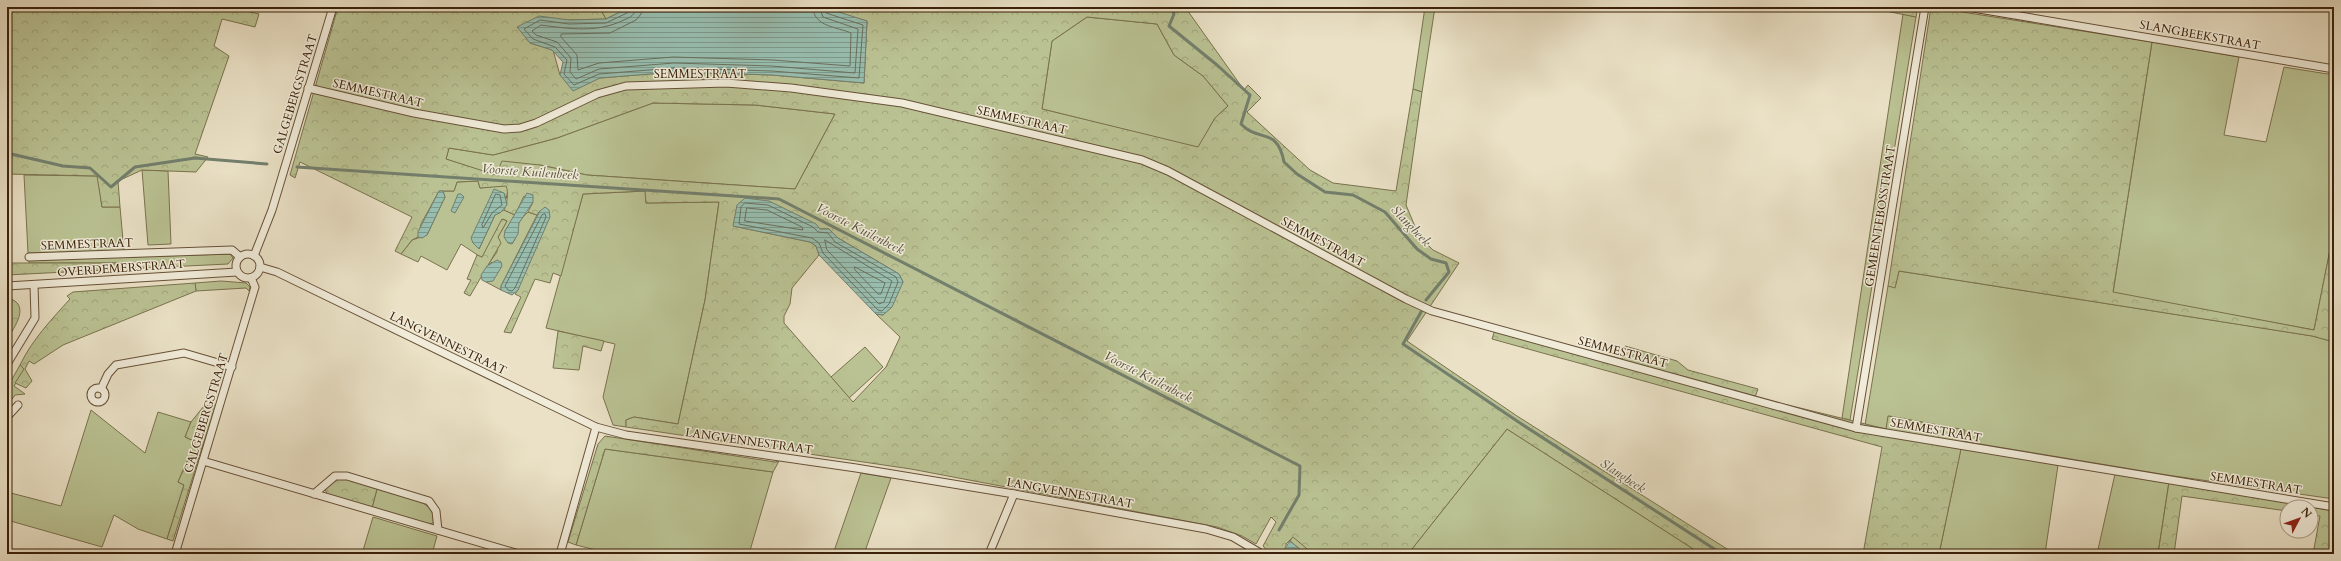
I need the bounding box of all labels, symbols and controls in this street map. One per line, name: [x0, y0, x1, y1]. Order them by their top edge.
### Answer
street label: SLANGBEEKSTRAAT: [2138, 16, 2262, 54]
street label: GALGEBERGSTRAAT: [269, 32, 321, 156]
street label: SEMMESTRAAT: [654, 66, 746, 82]
street label: SEMMESTRAAT: [331, 75, 425, 111]
street label: SEMMESTRAAT: [975, 102, 1069, 138]
street label: GEMEENTEBOSSTRAAT: [1861, 144, 1899, 288]
water label: Voorste Kuilenbeek: [481, 160, 580, 184]
water label: Voorste Kuilenbeek: [813, 199, 908, 259]
water label: Slangbeek: [1387, 201, 1436, 251]
street label: SEMMESTRAAT: [1278, 213, 1368, 271]
street label: SEMMESTRAAT: [41, 234, 134, 254]
street label: OVERDEMERSTRAAT: [57, 256, 186, 280]
street label: LANGVENNESTRAAT: [387, 308, 509, 378]
street label: SEMMESTRAAT: [1576, 332, 1670, 372]
water label: Voorste Kuilenbeek: [1101, 347, 1196, 407]
street label: GALGEBERGSTRAAT: [180, 351, 232, 475]
street label: SEMMESTRAAT: [1889, 414, 1983, 446]
street label: LANGVENNESTRAAT: [684, 424, 814, 458]
water label: Slangbeek: [1597, 455, 1650, 498]
street label: SEMMESTRAAT: [2209, 468, 2303, 498]
street label: LANGVENNESTRAAT: [1005, 474, 1135, 512]
north arrow: [2279, 499, 2319, 539]
text: N: [2297, 504, 2315, 522]

